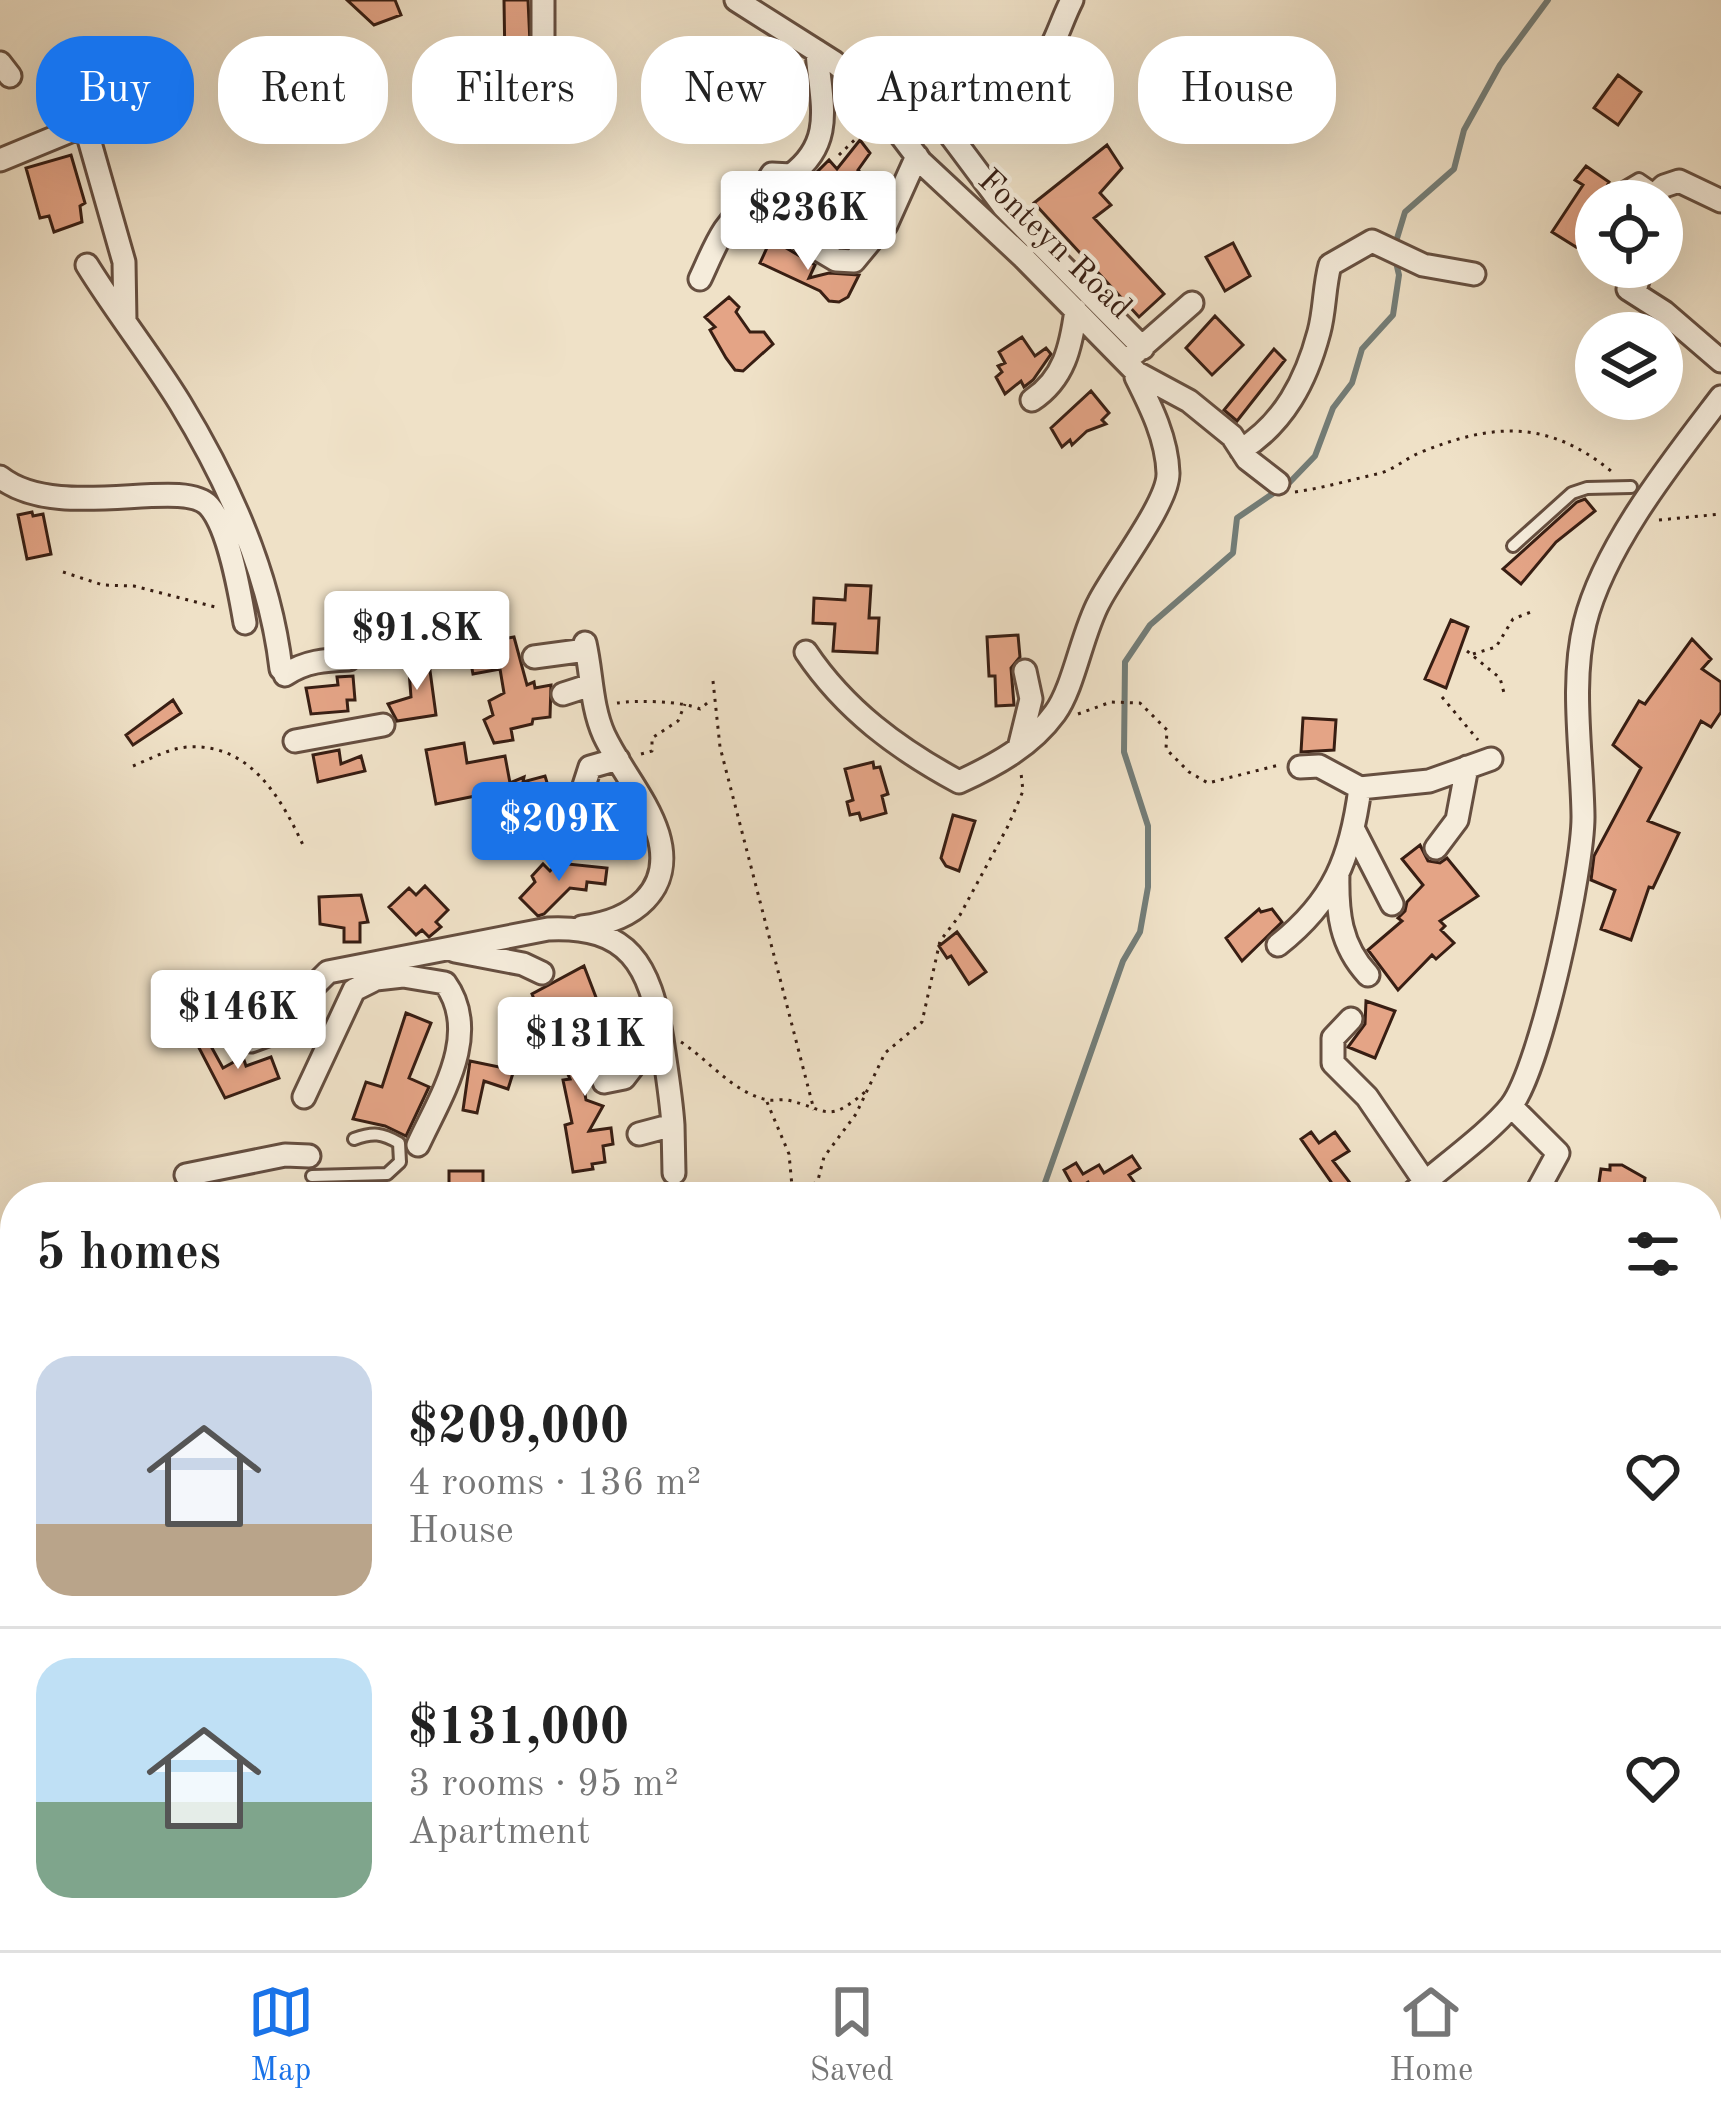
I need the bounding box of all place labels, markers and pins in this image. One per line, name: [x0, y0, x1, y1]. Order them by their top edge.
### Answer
pin: $236K: [724, 171, 892, 273]
pin: $91.8K: [319, 591, 515, 693]
pin: $209K: [475, 782, 643, 884]
pin: $146K: [154, 970, 322, 1072]
pin: $131K: [501, 997, 669, 1099]

